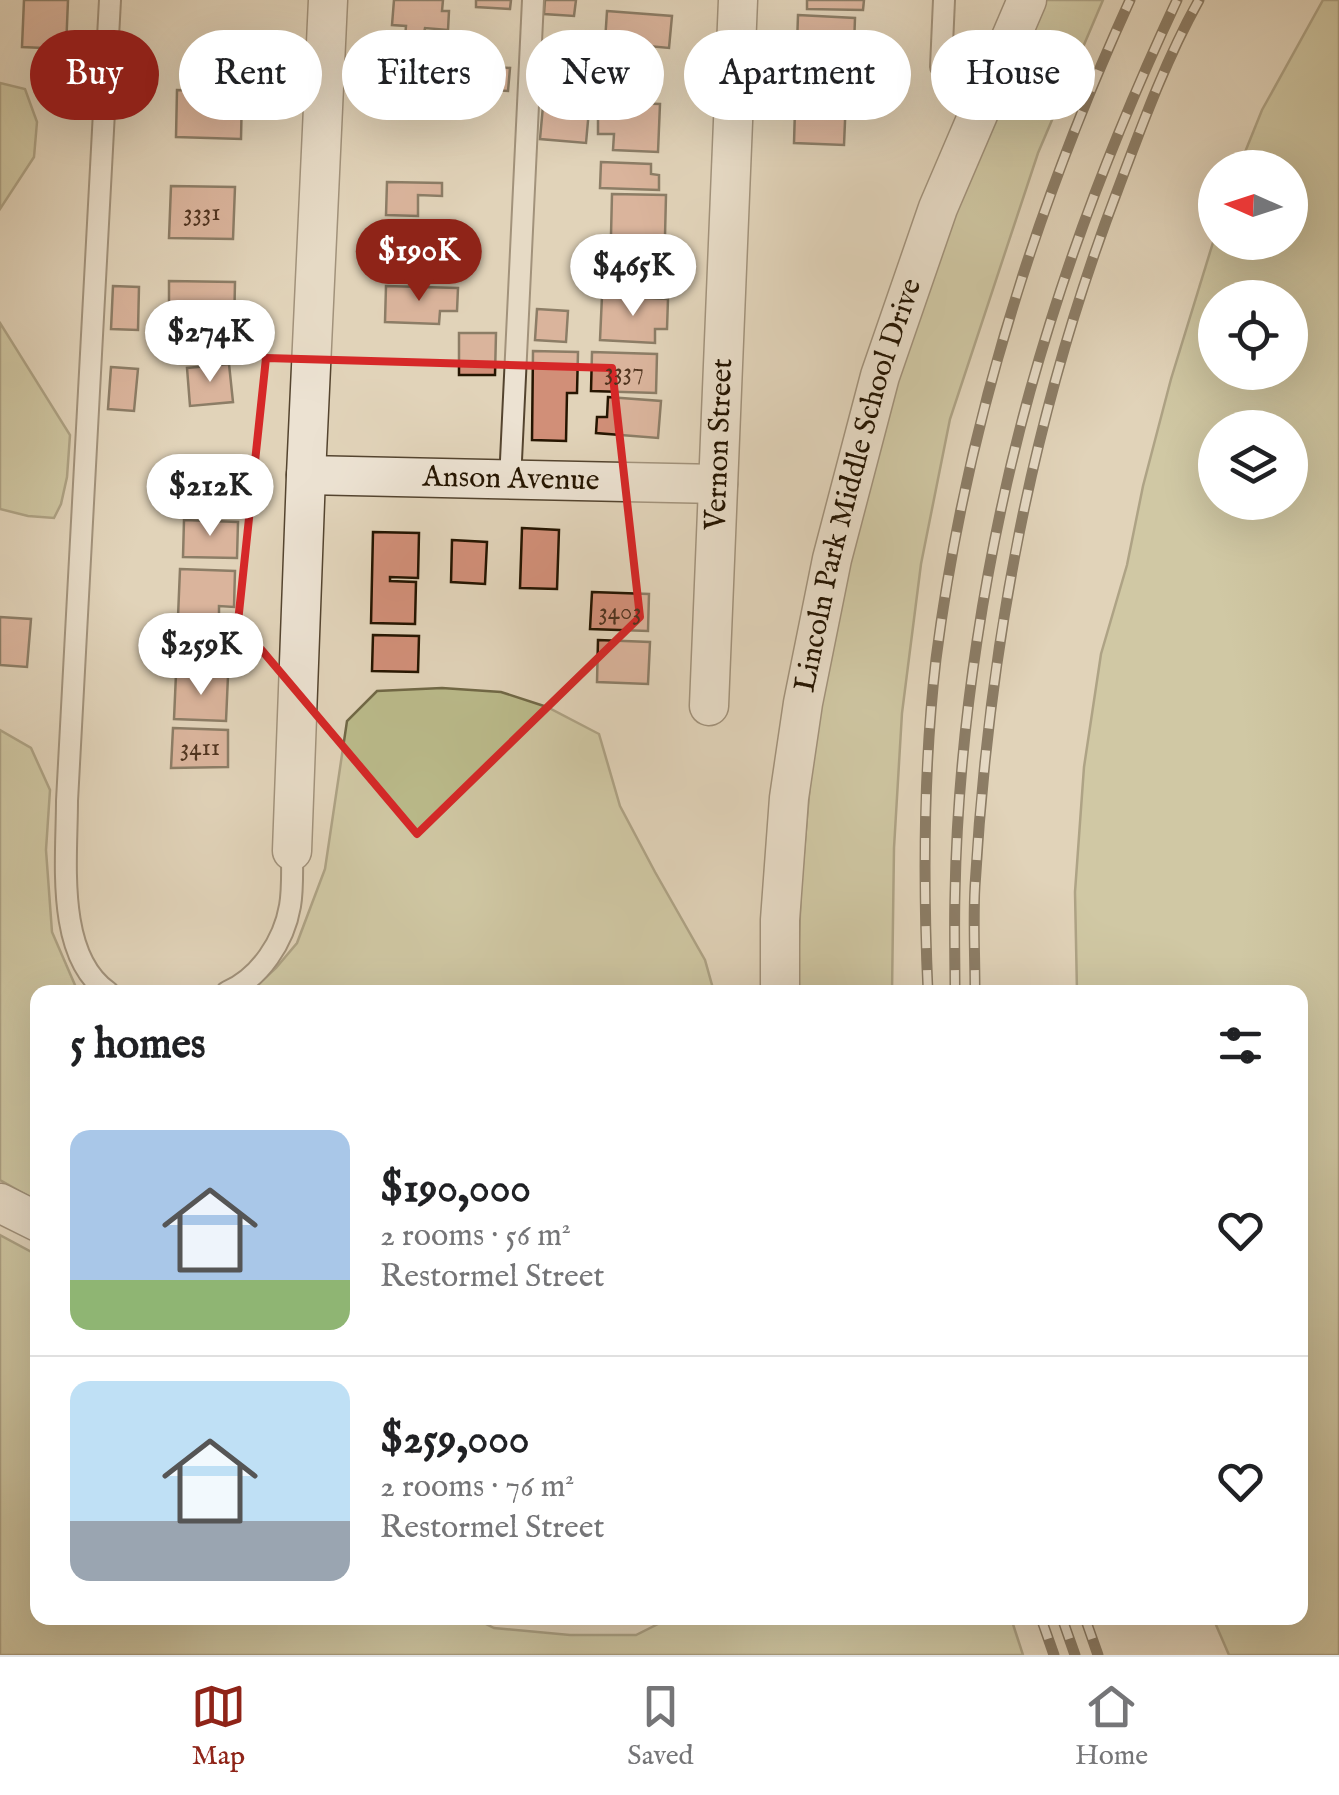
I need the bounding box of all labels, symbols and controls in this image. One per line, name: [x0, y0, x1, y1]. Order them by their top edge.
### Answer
chip: Buy: [30, 30, 159, 120]
chip: Rent: [179, 30, 322, 120]
chip: Filters: [342, 30, 506, 120]
chip: New: [526, 30, 664, 120]
chip: Apartment: [684, 30, 911, 120]
chip: House: [931, 30, 1095, 120]
north arrow: [1198, 150, 1308, 260]
map controls: [1198, 150, 1308, 520]
house number: 3331: [183, 197, 221, 229]
pin: $190K: [349, 219, 489, 304]
text: $190K: [378, 231, 460, 272]
pin: $465K: [563, 234, 703, 319]
text: $465K: [592, 246, 674, 287]
street label: Lincoln Park Middle School Drive: [787, 274, 931, 696]
button: locate: [1198, 280, 1308, 390]
pin: $274K: [140, 300, 280, 385]
text: $274K: [167, 312, 253, 353]
house number: 3337: [604, 356, 644, 388]
street label: Vernon Street: [697, 357, 742, 532]
button: layers: [1198, 410, 1308, 520]
pin: $212K: [140, 454, 280, 539]
street label: Anson Avenue: [421, 459, 600, 500]
text: $212K: [169, 466, 251, 507]
house number: 3403: [598, 596, 642, 628]
pin: $259K: [131, 613, 271, 698]
text: $259K: [160, 625, 242, 666]
house number: 3411: [180, 732, 220, 764]
icon: filters: [1213, 1018, 1268, 1073]
text: 5 homes: [70, 1019, 206, 1072]
text: $190,000: [380, 1163, 531, 1216]
icon: home: [150, 1170, 270, 1290]
icon: heart: [1213, 1203, 1268, 1258]
text: 2 rooms · 56 m²: [380, 1216, 571, 1257]
text: Restormel Street: [380, 1257, 604, 1298]
text: $259,000: [380, 1414, 529, 1467]
icon: home: [150, 1421, 270, 1541]
icon: heart: [1213, 1454, 1268, 1509]
text: 2 rooms · 76 m²: [380, 1467, 574, 1508]
text: Restormel Street: [380, 1508, 604, 1549]
tab: Map: [191, 1679, 246, 1774]
tab: Saved: [627, 1679, 694, 1774]
tab: Home: [1075, 1679, 1148, 1774]

